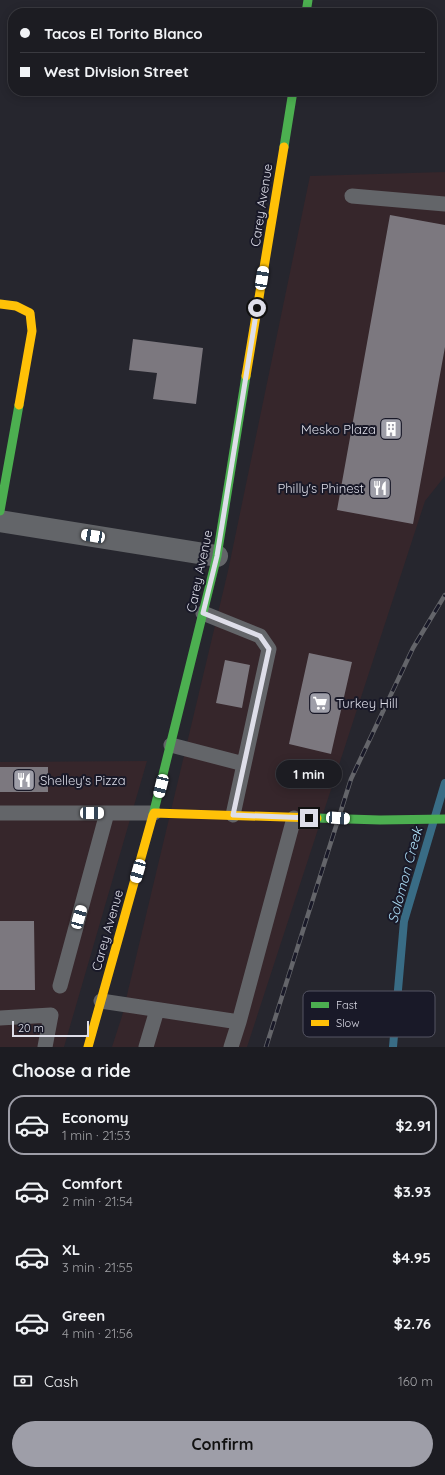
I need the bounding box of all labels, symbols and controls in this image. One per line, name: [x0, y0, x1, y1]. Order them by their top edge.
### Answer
text: Tacos El Torito Blanco: [44, 24, 203, 43]
text: West Division Street: [44, 62, 189, 81]
street label: Carey Avenue: [247, 162, 275, 248]
car: [254, 265, 270, 291]
route start: [248, 299, 266, 317]
building icon: Mesko Plaza: [378, 416, 404, 442]
place label: Mesko Plaza: [301, 421, 376, 437]
restaurant icon: Philly's Phinest: [367, 475, 393, 501]
place label: Philly's Phinest: [277, 480, 364, 496]
car: [80, 528, 106, 544]
street label: Carey Avenue: [182, 528, 216, 614]
supermarket icon: Turkey Hill: [307, 690, 333, 716]
place label: Turkey Hill: [336, 695, 398, 711]
callout: 1 min: [276, 760, 342, 788]
text: 1 min: [293, 766, 325, 782]
restaurant icon: Shelley's Pizza: [11, 767, 37, 793]
place label: Shelley's Pizza: [40, 772, 126, 788]
car: [152, 773, 170, 799]
car: [80, 807, 104, 819]
route end: [300, 809, 318, 827]
car: [326, 811, 350, 825]
water label: Solomon Creek: [384, 824, 427, 925]
car: [129, 858, 147, 884]
street label: Carey Avenue: [88, 888, 126, 972]
car: [70, 904, 88, 930]
legend: [303, 991, 435, 1037]
text: Fast: [336, 998, 358, 1012]
text: Slow: [336, 1016, 360, 1030]
scale bar: [12, 1019, 89, 1038]
text: 20 m: [18, 1021, 44, 1035]
text: Choose a ride: [12, 1059, 131, 1082]
icon: car: [14, 1107, 50, 1143]
text: Economy: [62, 1108, 129, 1127]
text: $2.91: [395, 1116, 431, 1135]
text: 1 min · 21:53: [62, 1127, 130, 1143]
icon: car: [14, 1173, 50, 1209]
text: Comfort: [62, 1174, 123, 1193]
text: $3.93: [394, 1182, 431, 1201]
text: 2 min · 21:54: [62, 1193, 133, 1209]
icon: car: [14, 1239, 50, 1275]
text: XL: [62, 1240, 80, 1259]
text: $4.95: [392, 1248, 431, 1267]
text: 3 min · 21:55: [62, 1259, 133, 1275]
icon: car: [14, 1305, 50, 1341]
text: Green: [62, 1306, 105, 1325]
text: $2.76: [394, 1314, 431, 1333]
text: 4 min · 21:56: [62, 1325, 133, 1341]
icon: cash: [12, 1370, 34, 1392]
text: Cash: [44, 1372, 78, 1391]
text: 160 m: [398, 1373, 433, 1389]
button: Confirm: [12, 1421, 433, 1467]

